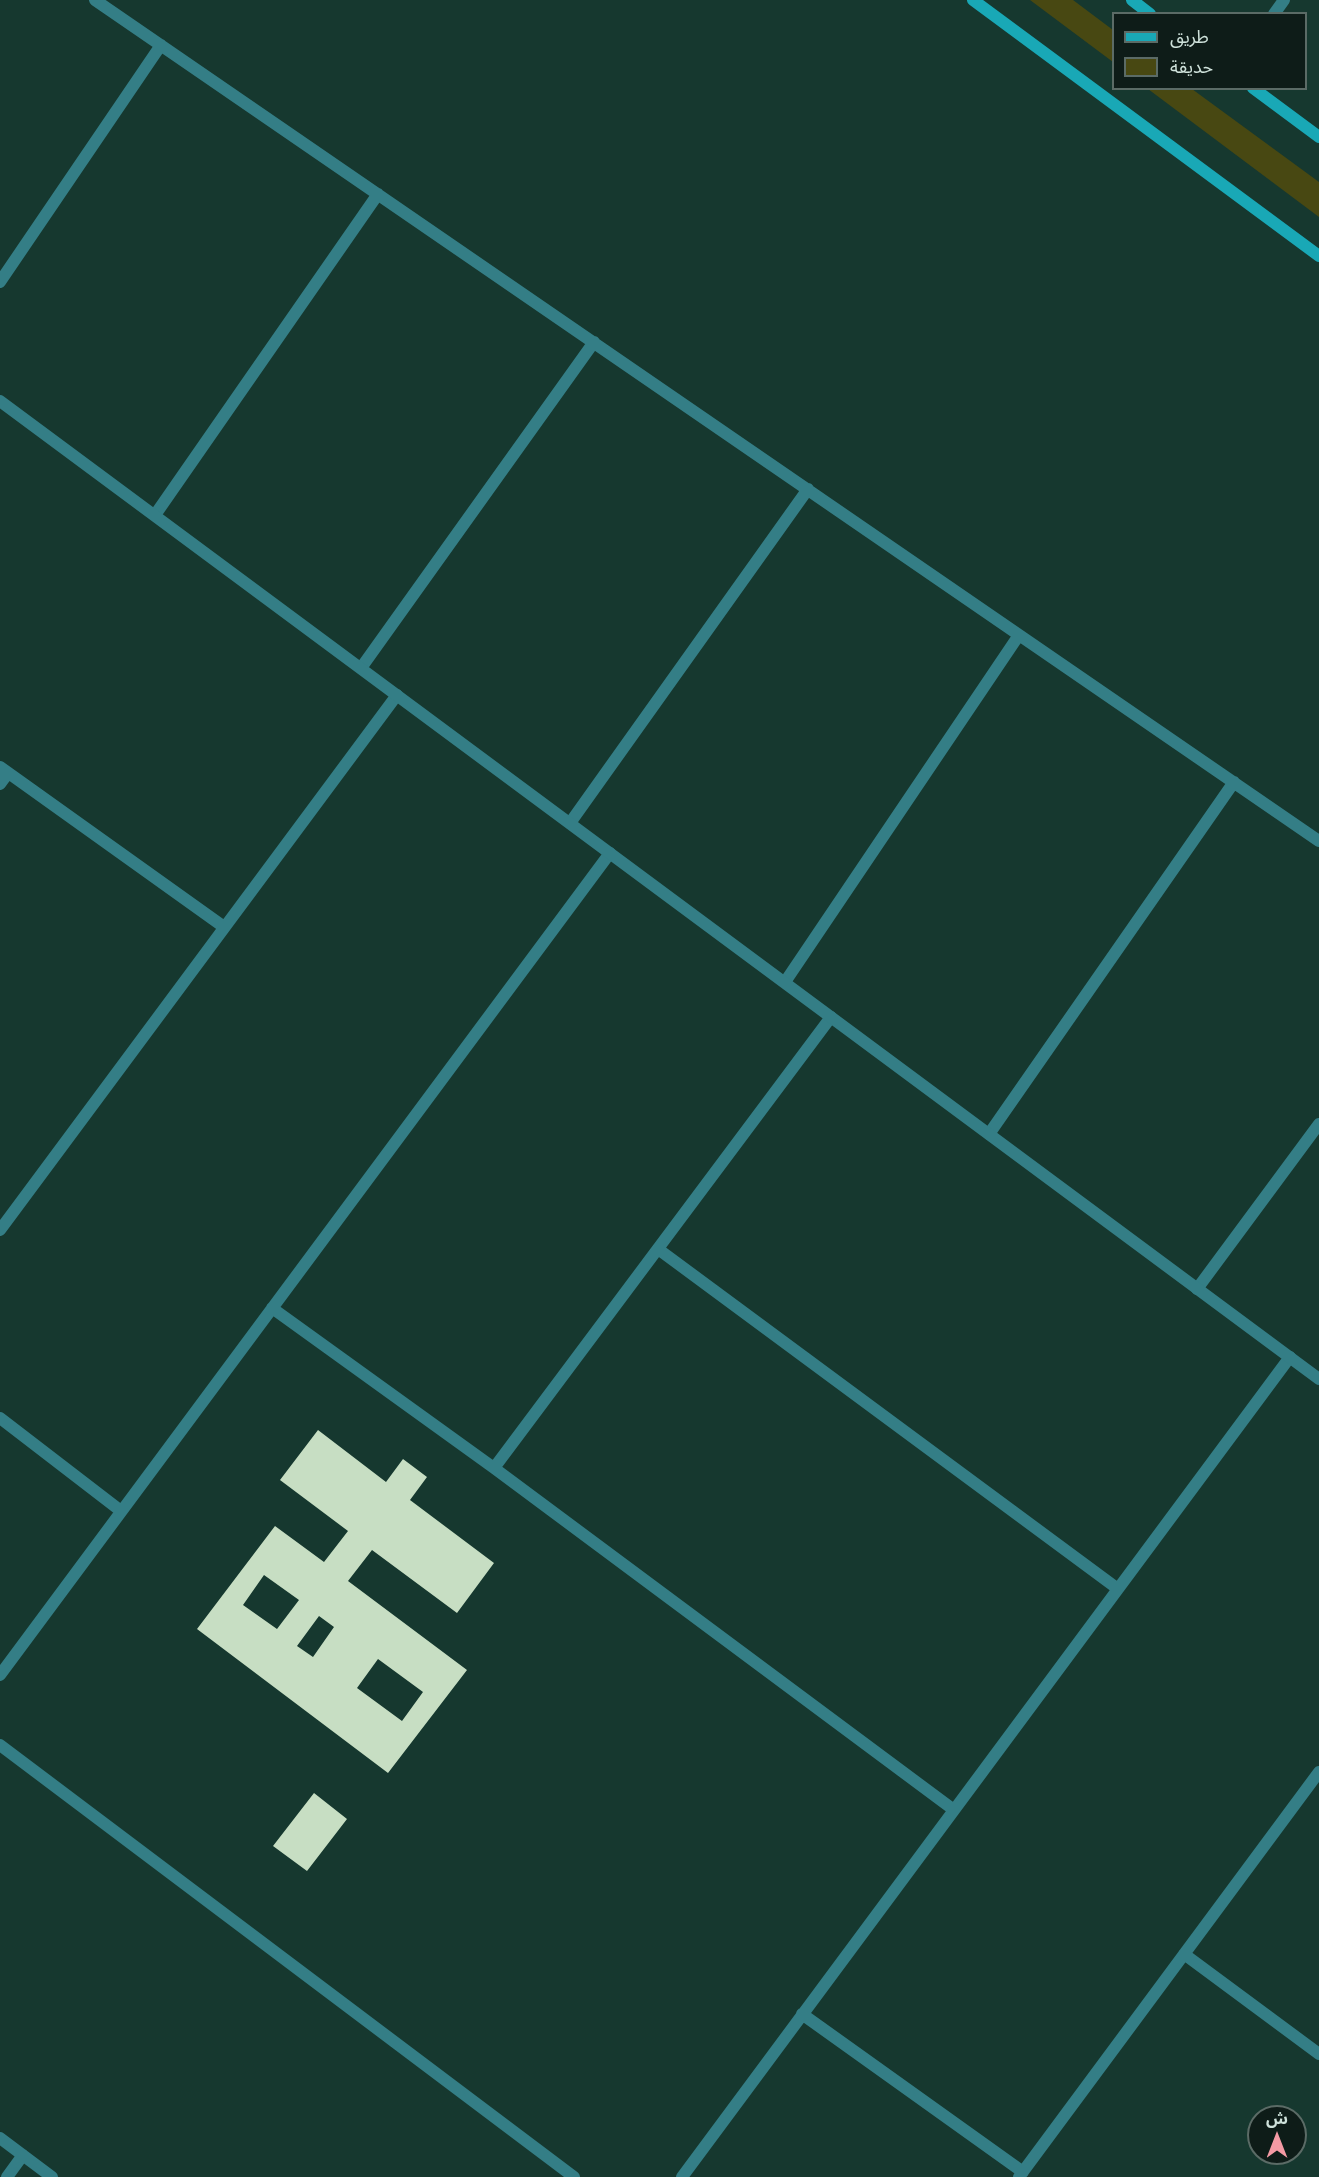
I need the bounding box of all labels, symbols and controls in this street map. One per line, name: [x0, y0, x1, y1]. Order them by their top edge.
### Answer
legend: [1112, 12, 1307, 90]
text: طريق: [1170, 26, 1209, 47]
text: حديقة: [1170, 56, 1213, 77]
north arrow: [1247, 2105, 1307, 2165]
text: ش: [1266, 2109, 1288, 2128]

